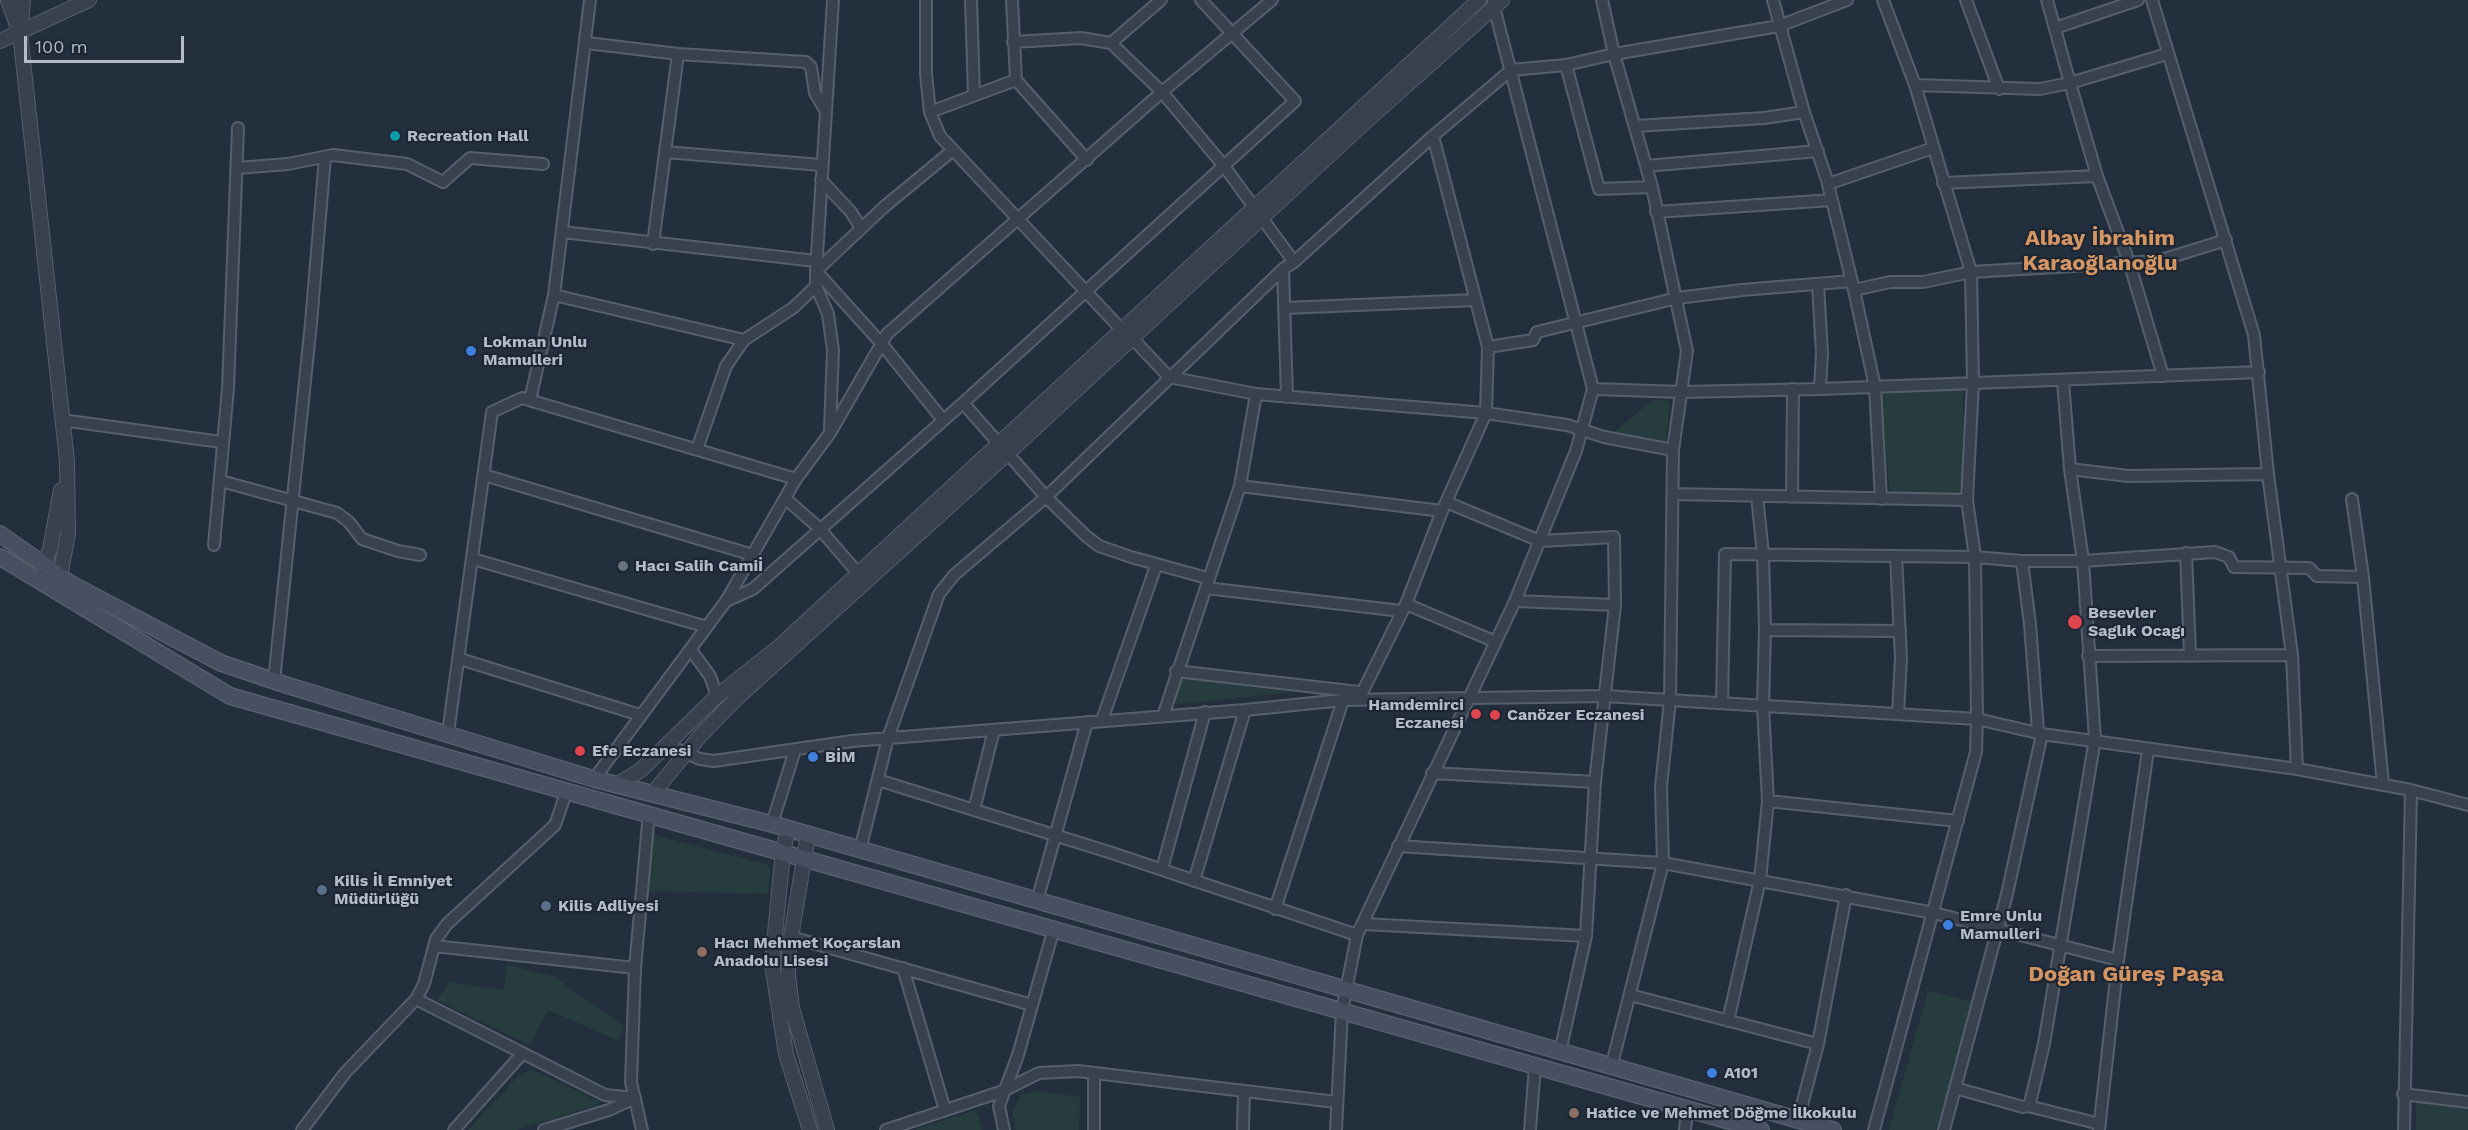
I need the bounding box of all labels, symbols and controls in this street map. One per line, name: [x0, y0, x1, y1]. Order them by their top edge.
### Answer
scale bar: [27, 24, 188, 62]
text: 100 m: [35, 36, 88, 57]
place label: Recreation Hall: [407, 126, 529, 146]
marker: Recreation Hall: [388, 129, 402, 143]
district label: Albay İbrahim Karaoğlanoğlu: [2022, 226, 2178, 278]
place label: Lokman Unlu Mamulleri: [483, 332, 587, 370]
marker: Lokman Unlu Mamulleri: [464, 344, 478, 358]
place label: Hacı Salih Camiİ: [635, 556, 763, 576]
marker: Hacı Salih Camiİ: [616, 559, 630, 573]
place label: Besevler Saglık Ocagı: [2088, 603, 2185, 641]
marker: Besevler Saglık Ocagı: [2066, 613, 2084, 631]
place label: Hamdemirci Eczanesi: [1368, 695, 1464, 733]
place label: Canözer Eczanesi: [1507, 705, 1644, 725]
marker: Hamdemirci Eczanesi: [1469, 707, 1483, 721]
marker: Canözer Eczanesi: [1488, 708, 1502, 722]
place label: Efe Eczanesi: [592, 741, 691, 761]
marker: Efe Eczanesi: [573, 744, 587, 758]
place label: BİM: [825, 747, 856, 767]
marker: BİM: [806, 750, 820, 764]
place label: Kilis İl Emniyet Müdürlüğü: [334, 871, 452, 909]
marker: Kilis İl Emniyet Müdürlüğü: [315, 883, 329, 897]
place label: Kilis Adliyesi: [558, 896, 659, 916]
marker: Kilis Adliyesi: [539, 899, 553, 913]
place label: Emre Unlu Mamulleri: [1960, 906, 2042, 944]
marker: Emre Unlu Mamulleri: [1941, 918, 1955, 932]
place label: Hacı Mehmet Koçarslan Anadolu Lisesi: [714, 933, 901, 971]
marker: Hacı Mehmet Koçarslan Anadolu Lisesi: [695, 945, 709, 959]
district label: Doğan Güreş Paşa: [2028, 962, 2224, 988]
place label: A101: [1724, 1063, 1758, 1083]
marker: A101: [1705, 1066, 1719, 1080]
place label: Hatice ve Mehmet Döğme İlkokulu: [1586, 1103, 1857, 1123]
marker: Hatice ve Mehmet Döğme İlkokulu: [1567, 1106, 1581, 1120]

